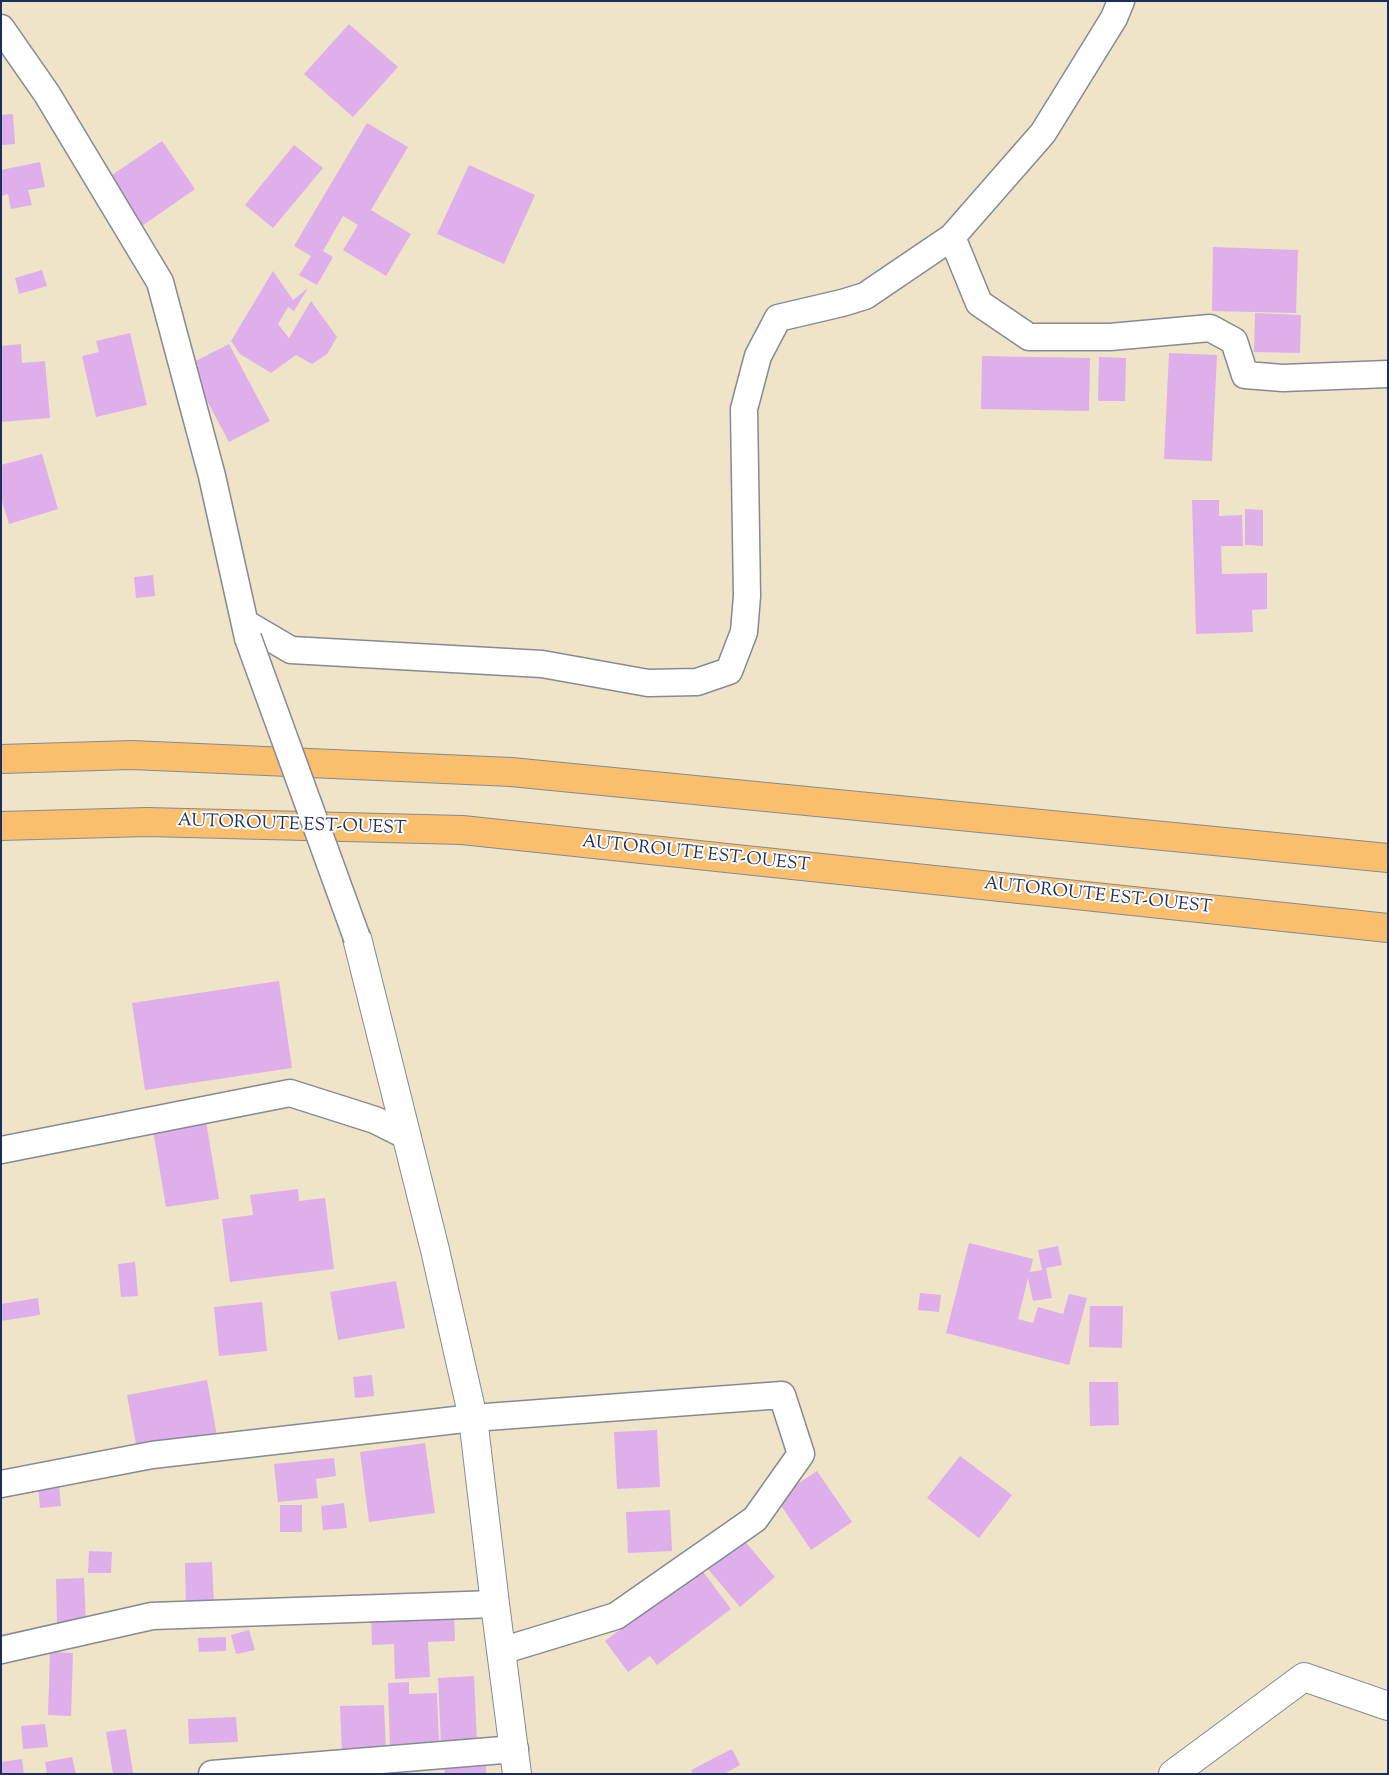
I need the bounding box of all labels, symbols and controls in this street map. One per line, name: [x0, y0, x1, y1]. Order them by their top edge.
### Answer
street label: AUTOROUTE EST-OUEST: [177, 811, 407, 841]
street label: AUTOROUTE EST-OUEST: [581, 832, 811, 878]
street label: AUTOROUTE EST-OUEST: [983, 874, 1213, 920]

